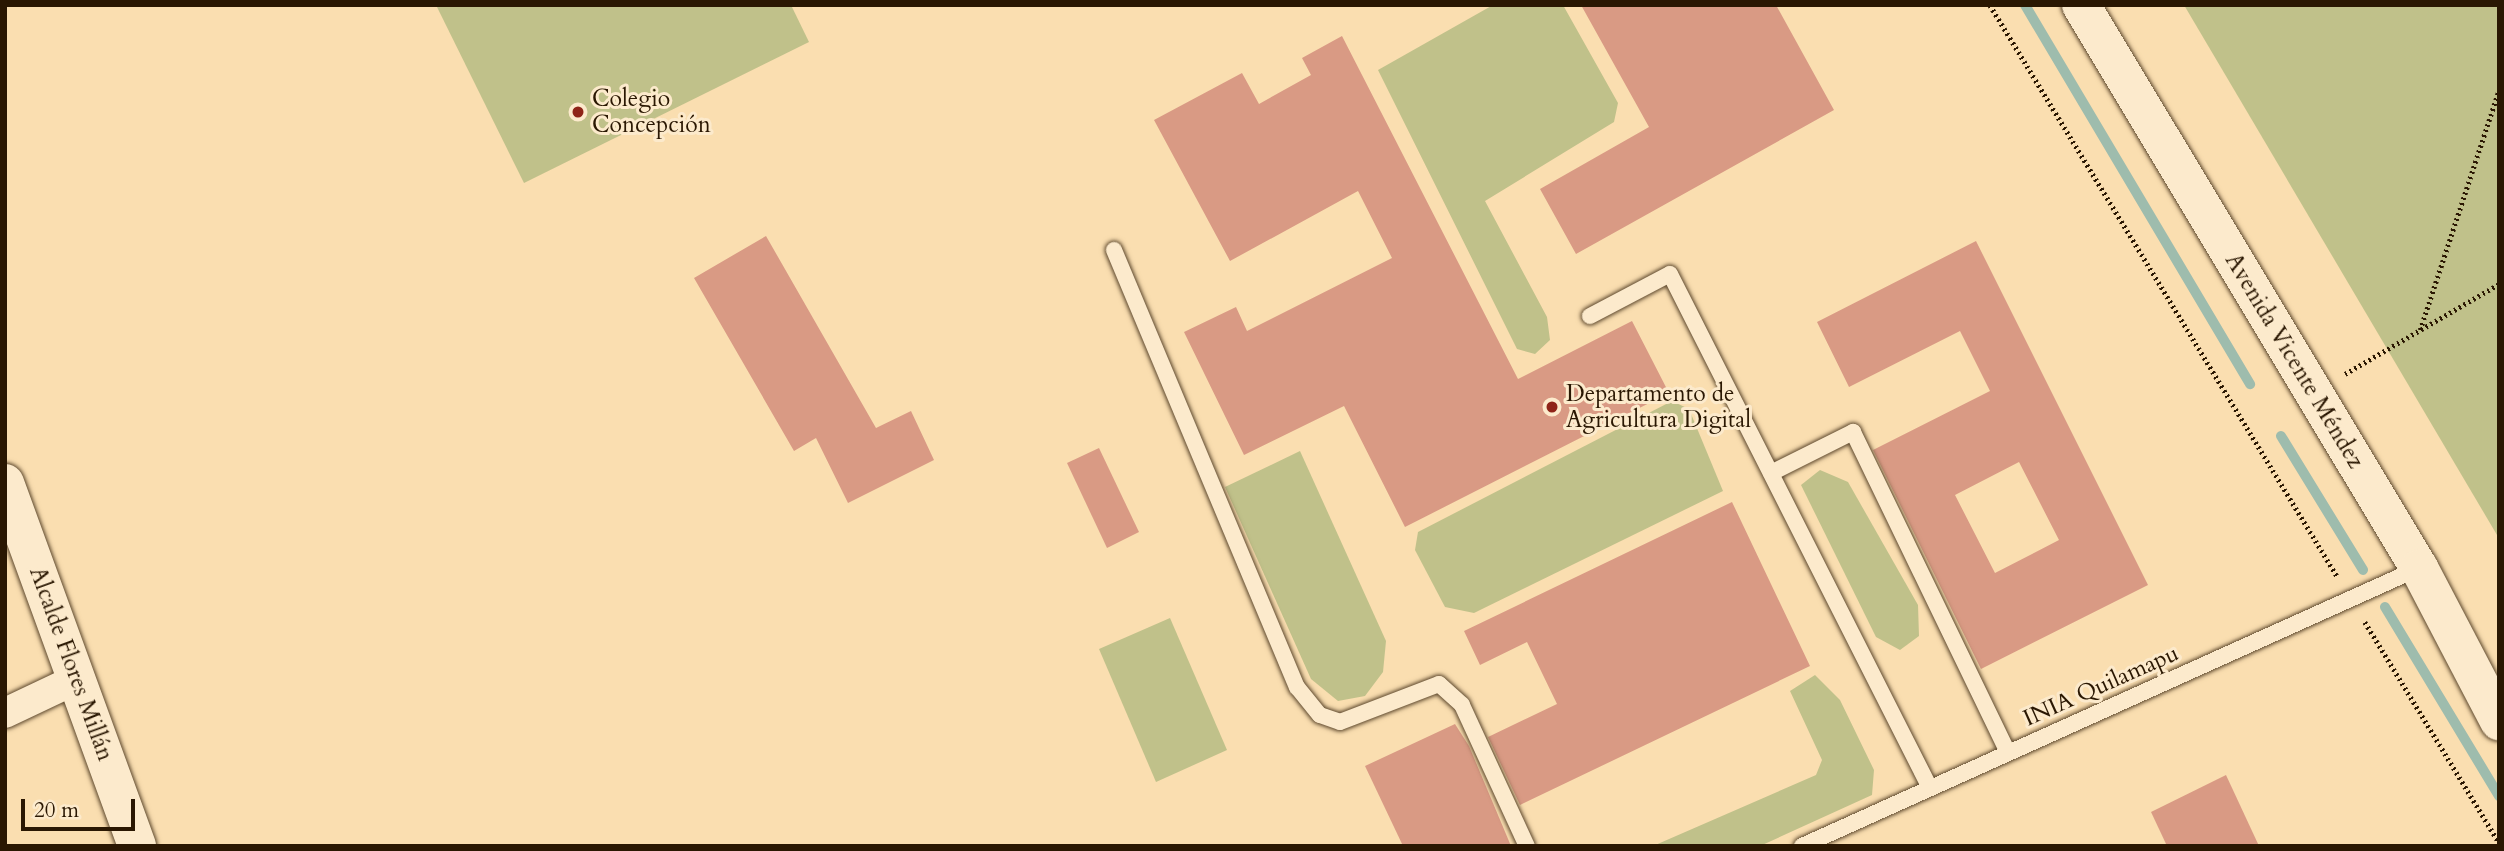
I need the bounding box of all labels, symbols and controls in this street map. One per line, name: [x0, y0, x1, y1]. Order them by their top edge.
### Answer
place label: Colegio Concepción: [592, 85, 711, 139]
marker: Colegio Concepción: [570, 104, 586, 120]
street label: Avenida Vicente Méndez: [2219, 249, 2369, 473]
place label: Departamento de Agricultura Digital: [1566, 380, 1751, 434]
marker: Departamento de Agricultura Digital: [1544, 399, 1560, 415]
street label: Alcalde Flores Millán: [23, 563, 119, 765]
street label: INIA Quilamapu: [2019, 639, 2183, 733]
scale bar: [24, 784, 138, 828]
text: 20 m: [34, 796, 79, 825]

